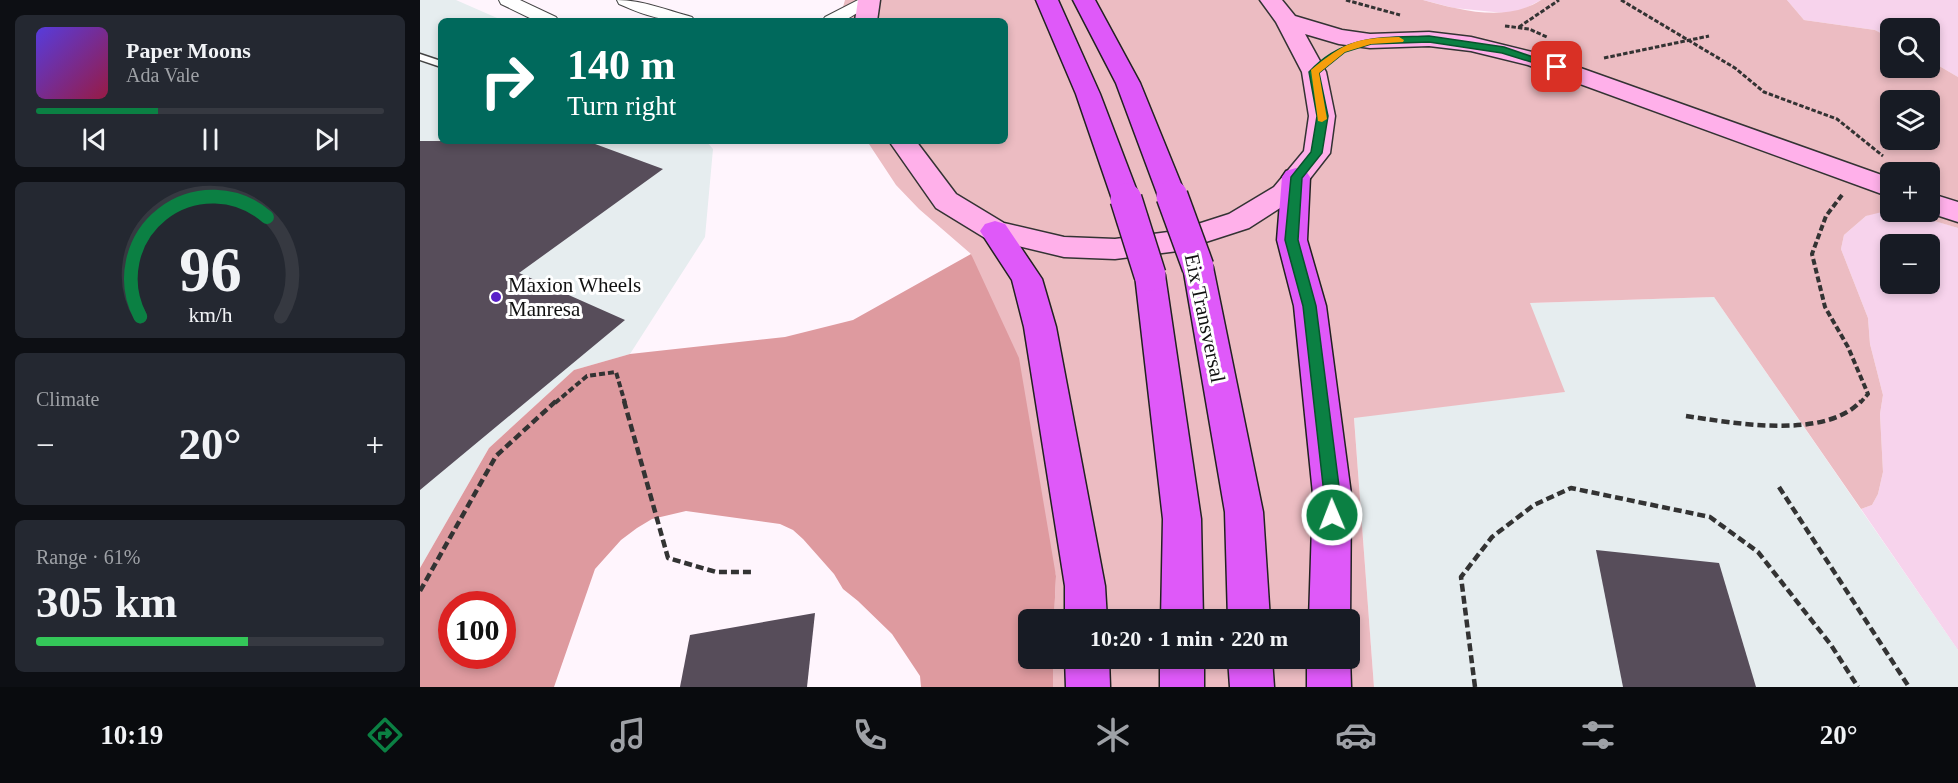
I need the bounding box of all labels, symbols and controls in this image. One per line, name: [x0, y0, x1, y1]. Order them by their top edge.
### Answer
map controls: [1880, 18, 1940, 294]
button: search: [1880, 18, 1940, 78]
text: Paper Moons: [126, 38, 251, 63]
pin: [1531, 41, 1582, 92]
icon: right: [468, 42, 546, 120]
text: 140 m: [567, 42, 676, 88]
icon: arrive: [1540, 50, 1573, 83]
text: Ada Vale: [126, 64, 200, 86]
button: layers: [1880, 90, 1940, 150]
text: Turn right: [567, 91, 676, 121]
icon: previous: [78, 123, 111, 156]
icon: pause: [194, 123, 227, 156]
icon: next: [310, 123, 343, 156]
button: +: [1880, 162, 1940, 222]
button: −: [1880, 234, 1940, 294]
text: 96: [179, 235, 241, 304]
street label: Eix Transversal: [1180, 251, 1230, 385]
place label: Maxion Wheels Manresa: [508, 273, 641, 321]
marker: Maxion Wheels Manresa: [489, 290, 503, 304]
text: km/h: [188, 303, 232, 327]
text: Climate: [36, 388, 99, 410]
text: 20°: [179, 419, 242, 469]
text: −: [36, 427, 55, 463]
text: +: [365, 427, 384, 463]
position arrow: [1300, 483, 1364, 547]
text: Range · 61%: [36, 546, 140, 568]
text: 305 km: [36, 577, 177, 627]
speed limit sign: 100: [438, 591, 516, 669]
text: 10:20 · 1 min · 220 m: [1090, 626, 1288, 651]
icon: directions: [364, 714, 406, 756]
icon: music: [607, 714, 649, 756]
icon: phone: [849, 714, 891, 756]
icon: climate: [1092, 714, 1134, 756]
icon: car: [1335, 714, 1377, 756]
icon: filters: [1577, 714, 1619, 756]
text: 10:19: [100, 720, 163, 750]
text: 20°: [1820, 720, 1858, 750]

